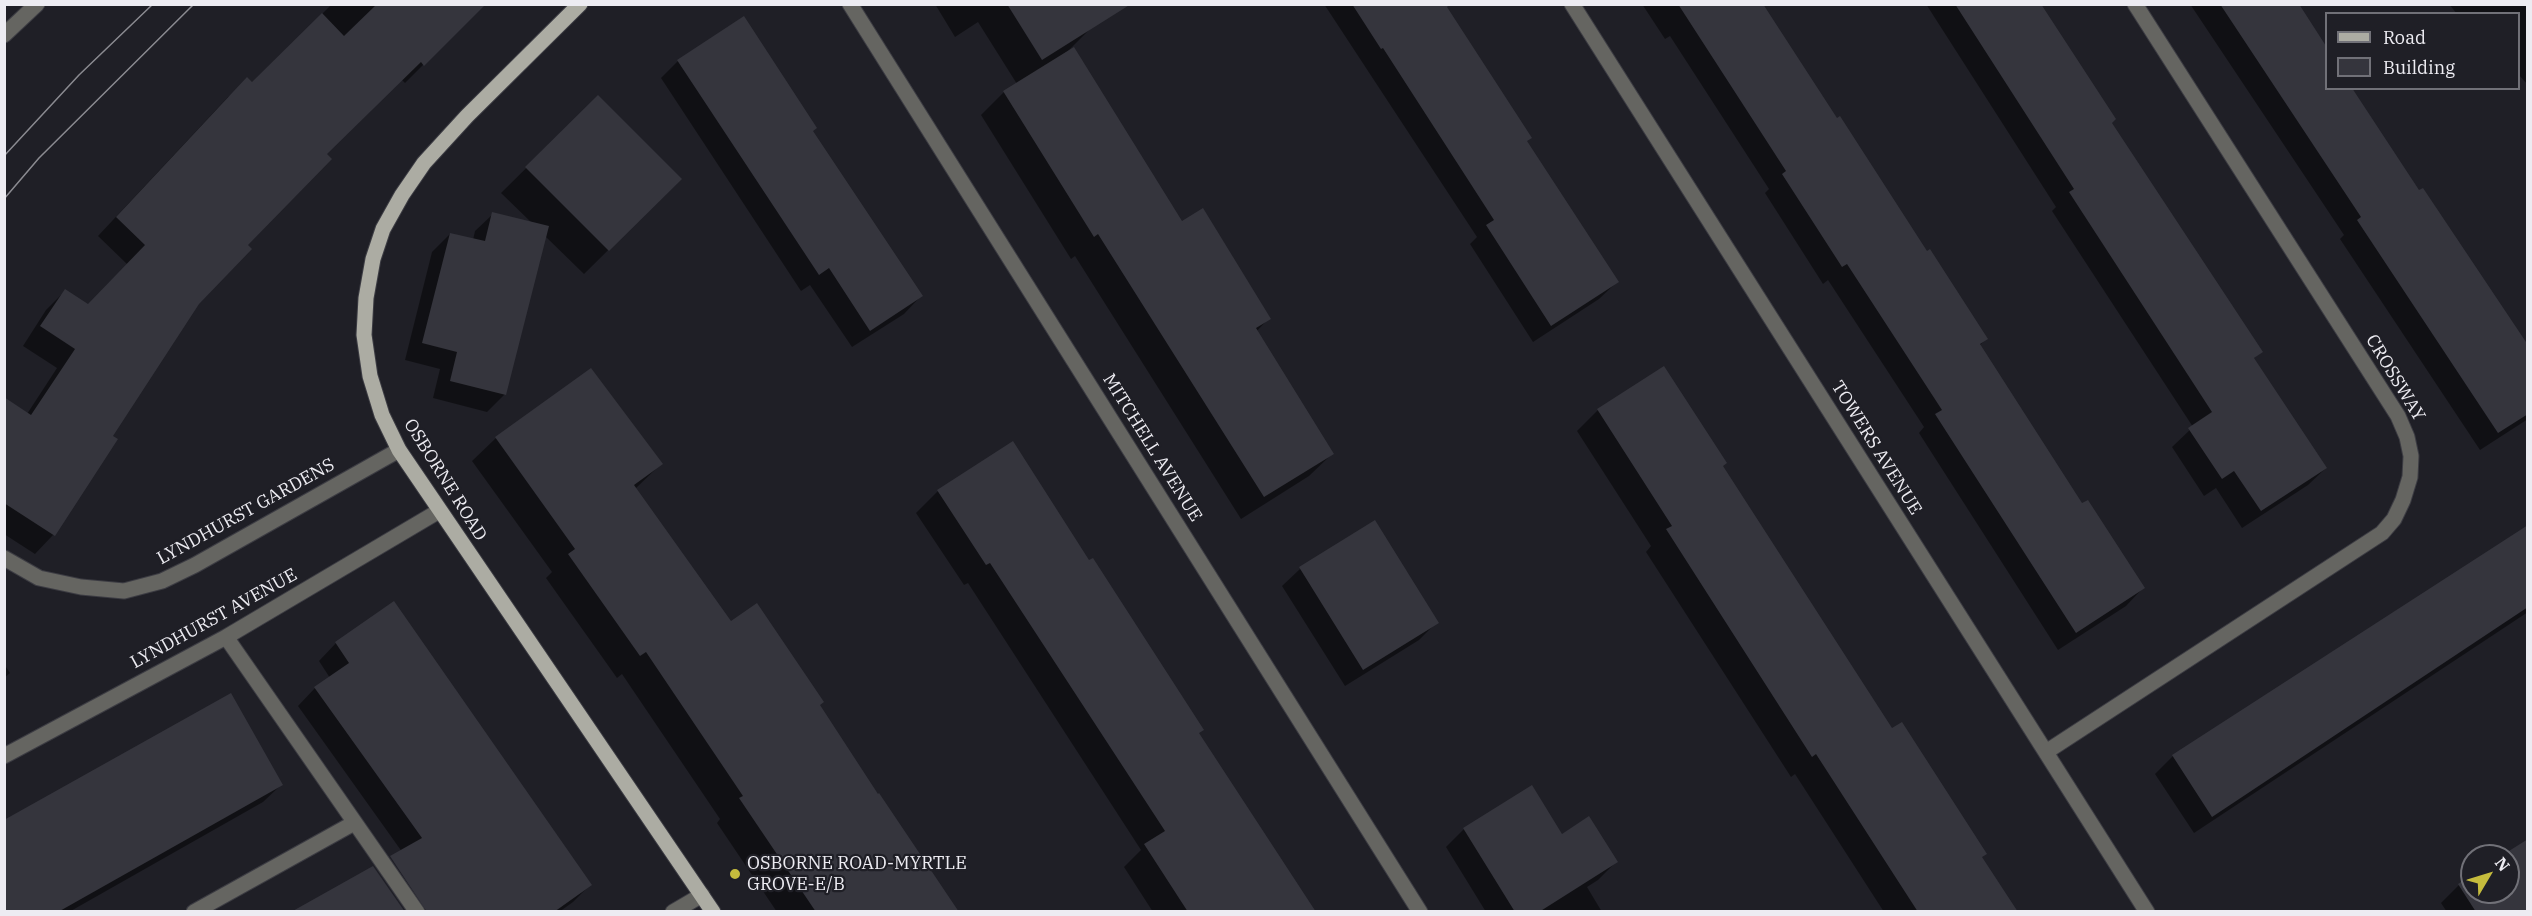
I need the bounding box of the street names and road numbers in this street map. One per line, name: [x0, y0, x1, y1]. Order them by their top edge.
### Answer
street label: CROSSWAY: [2361, 331, 2429, 425]
street label: MITCHELL AVENUE: [1098, 370, 1206, 526]
street label: TOWERS AVENUE: [1826, 377, 1926, 519]
street label: OSBORNE ROAD: [399, 415, 491, 545]
street label: LYNDHURST GARDENS: [154, 454, 338, 570]
street label: LYNDHURST AVENUE: [127, 564, 301, 674]

